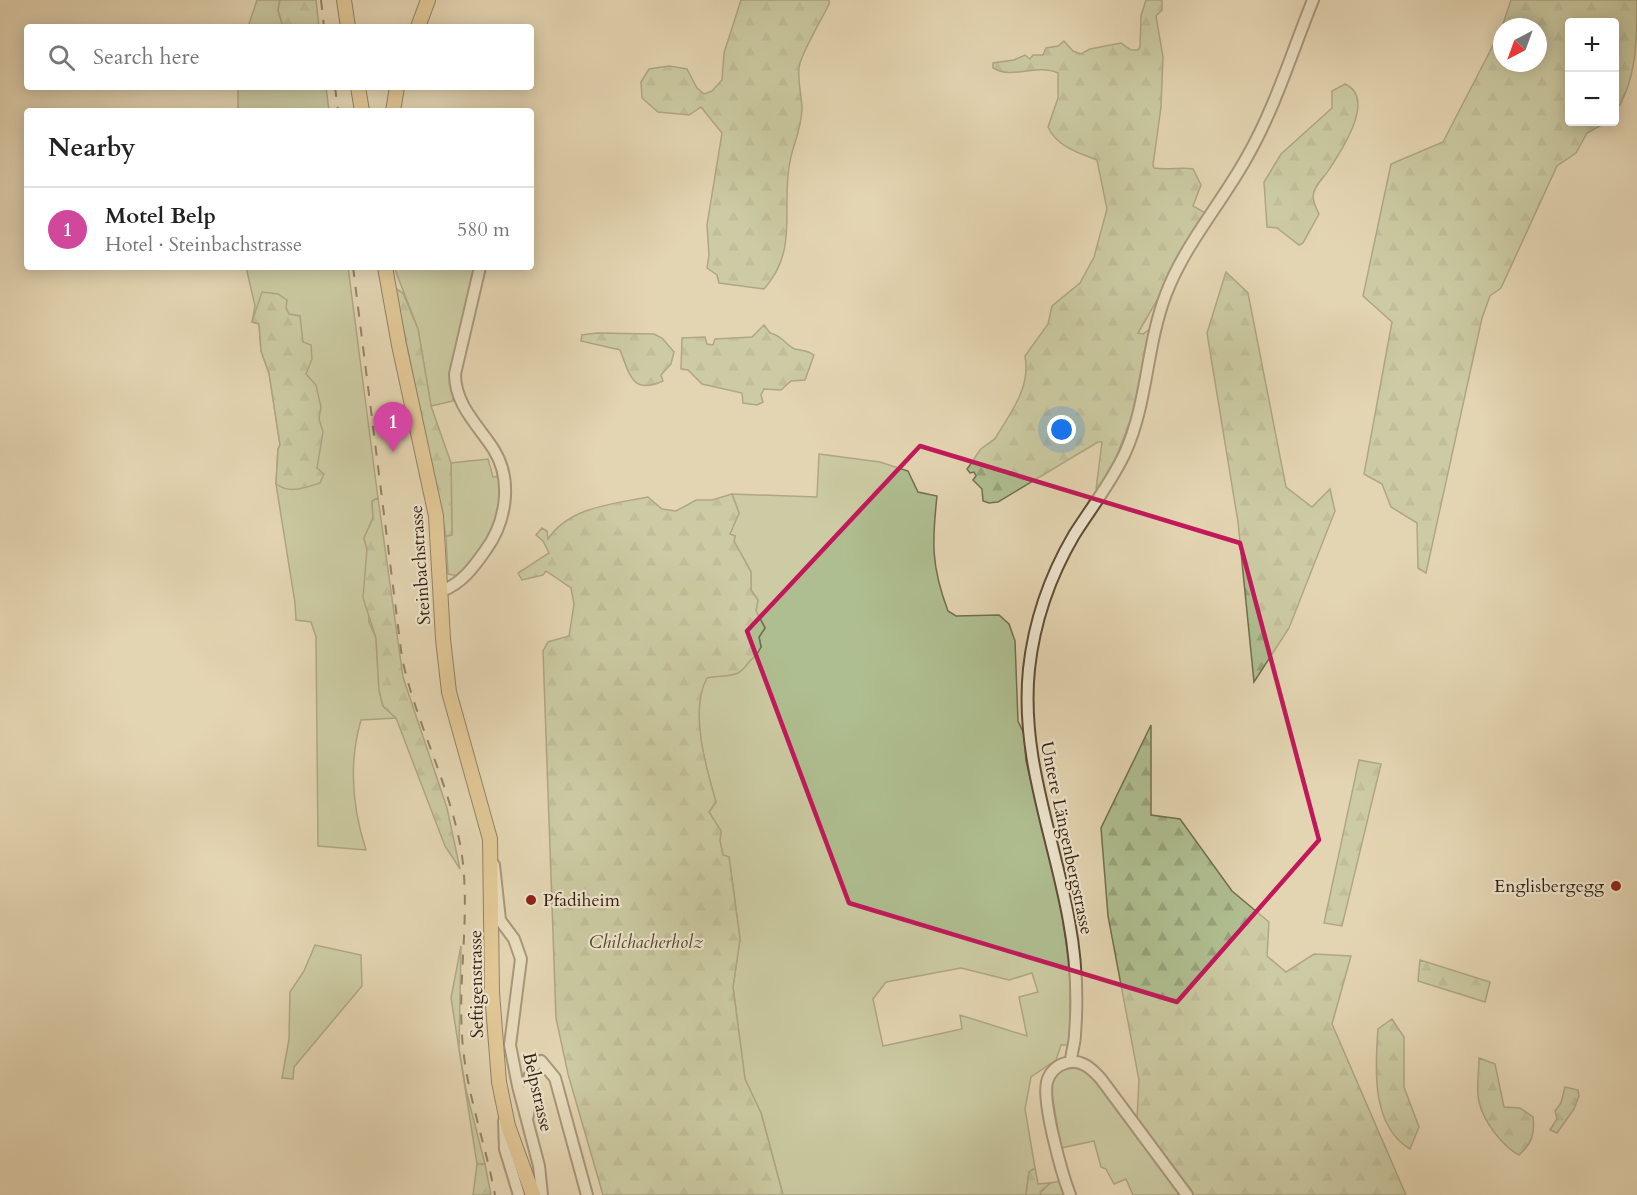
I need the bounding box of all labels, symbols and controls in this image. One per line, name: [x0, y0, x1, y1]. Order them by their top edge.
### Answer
north arrow: [1493, 18, 1547, 72]
map controls: [1565, 18, 1619, 126]
button: +: [1565, 18, 1619, 72]
search box: [24, 24, 534, 90]
icon: search: [45, 41, 78, 74]
text: Search here: [93, 42, 200, 72]
button: −: [1565, 72, 1619, 126]
text: Nearby: [48, 130, 136, 165]
text: Motel Belp: [105, 201, 216, 231]
text: 1: [62, 216, 73, 243]
text: 580 m: [457, 216, 510, 243]
text: Hotel · Steinbachstrasse: [105, 231, 302, 258]
pin: 1: [374, 402, 412, 452]
your location: [1047, 415, 1076, 444]
street label: Steinbachstrasse: [404, 504, 437, 626]
street label: Untere Längenbergstrasse: [1034, 739, 1099, 937]
place label: Englisbergegg: [1494, 874, 1605, 899]
marker: Englisbergegg: [1609, 879, 1623, 893]
place label: Pfadiheim: [543, 888, 621, 913]
marker: Pfadiheim: [524, 893, 538, 907]
street label: Seftigenstrasse: [463, 930, 490, 1038]
park label: Chilchacherholz: [589, 930, 703, 955]
street label: Belpstrasse: [516, 1050, 559, 1134]

